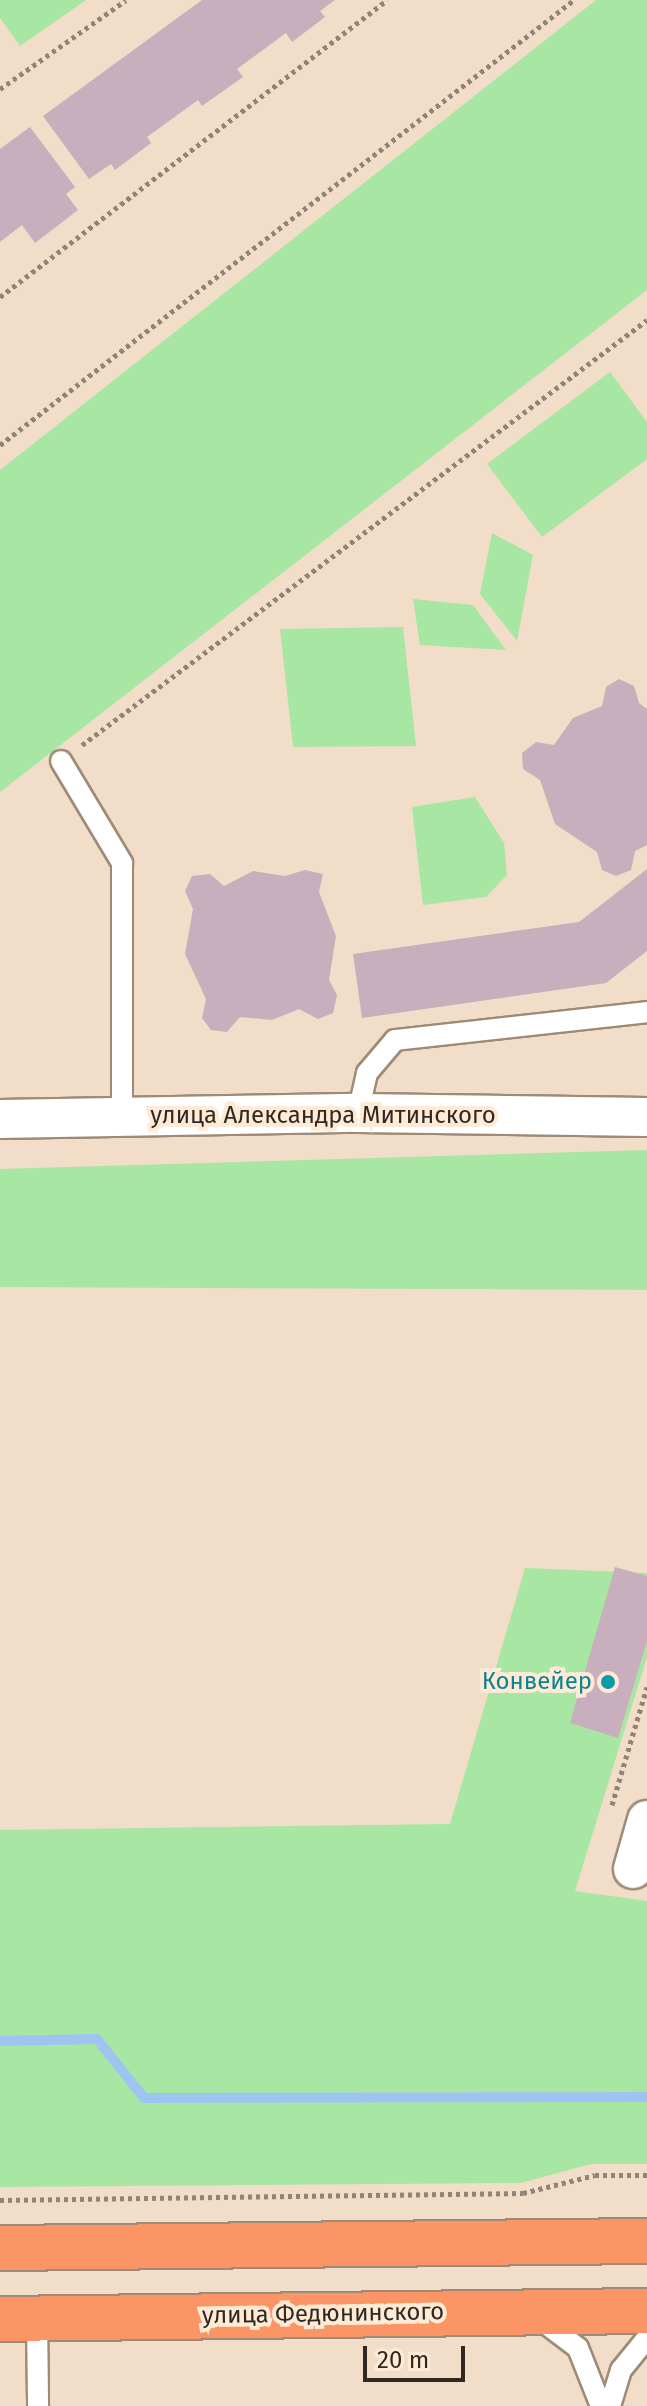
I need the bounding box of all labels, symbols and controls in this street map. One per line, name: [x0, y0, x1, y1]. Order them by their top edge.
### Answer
street label: улица Александра Митинского: [150, 1102, 496, 1130]
place label: Конвейер: [482, 1668, 592, 1696]
marker: Конвейер: [599, 1673, 617, 1691]
street label: улица Федюнинского: [202, 2297, 444, 2331]
scale bar: [367, 2330, 469, 2380]
text: 20 m: [377, 2346, 429, 2374]

